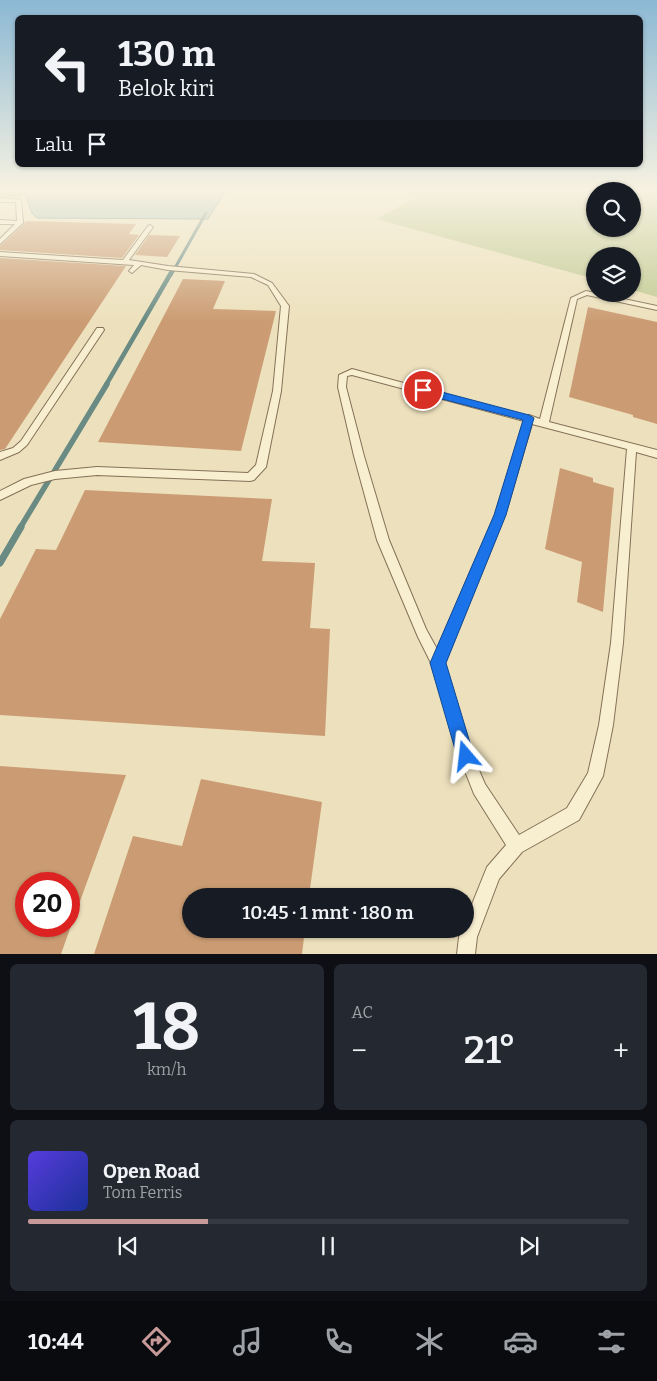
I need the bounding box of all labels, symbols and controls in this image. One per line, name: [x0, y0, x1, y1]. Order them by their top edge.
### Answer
text: 130 m: [118, 33, 215, 75]
icon: left: [35, 35, 100, 100]
text: Belok kiri: [118, 75, 214, 102]
icon: arrive: [83, 130, 111, 158]
text: Lalu: [35, 133, 73, 156]
map controls: [586, 182, 641, 302]
button: search: [586, 182, 641, 237]
button: layers: [586, 247, 641, 302]
pin: [402, 369, 444, 411]
icon: arrive: [409, 376, 437, 404]
position arrow: [439, 729, 491, 781]
speed limit sign: 20: [15, 872, 80, 937]
text: 10:45 · 1 mnt · 180 m: [242, 901, 414, 924]
text: 18: [133, 988, 200, 1066]
text: AC: [352, 1003, 373, 1022]
text: 21°: [464, 1027, 516, 1073]
text: −: [352, 1034, 367, 1067]
text: +: [613, 1034, 629, 1067]
text: km/h: [147, 1060, 187, 1079]
text: Open Road: [103, 1160, 200, 1183]
text: Tom Ferris: [103, 1183, 182, 1202]
icon: previous: [114, 1232, 142, 1260]
icon: pause: [314, 1232, 342, 1260]
icon: next: [515, 1232, 543, 1260]
icon: directions: [139, 1324, 174, 1359]
icon: music: [230, 1324, 265, 1359]
icon: phone: [321, 1324, 356, 1359]
icon: climate: [412, 1324, 447, 1359]
icon: car: [503, 1324, 538, 1359]
icon: filters: [594, 1324, 629, 1359]
text: 10:44: [28, 1328, 84, 1355]

